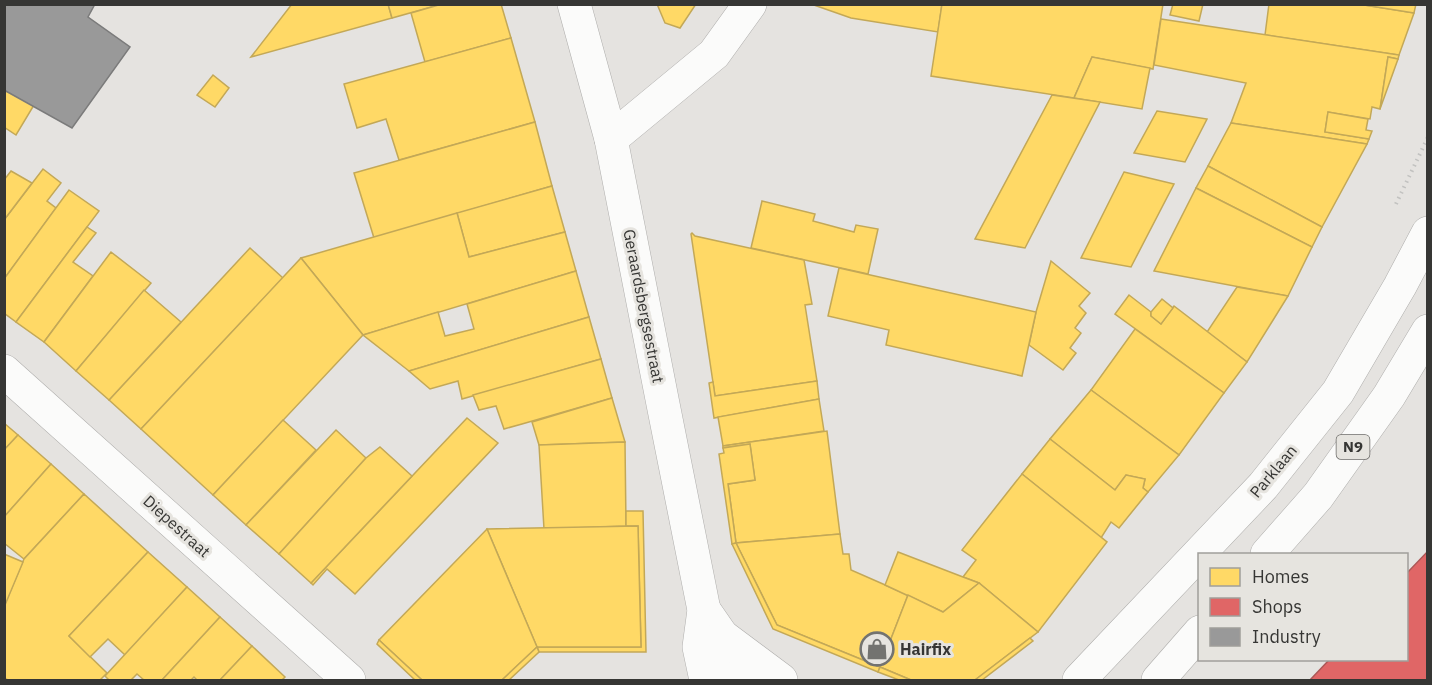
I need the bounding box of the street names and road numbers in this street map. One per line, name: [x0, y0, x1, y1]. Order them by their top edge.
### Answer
street label: Geraardsbergsestraat: [619, 227, 669, 385]
road number: N9: [1336, 435, 1370, 459]
street label: Parklaan: [1245, 440, 1301, 502]
street label: Diepestraat: [139, 491, 215, 561]

